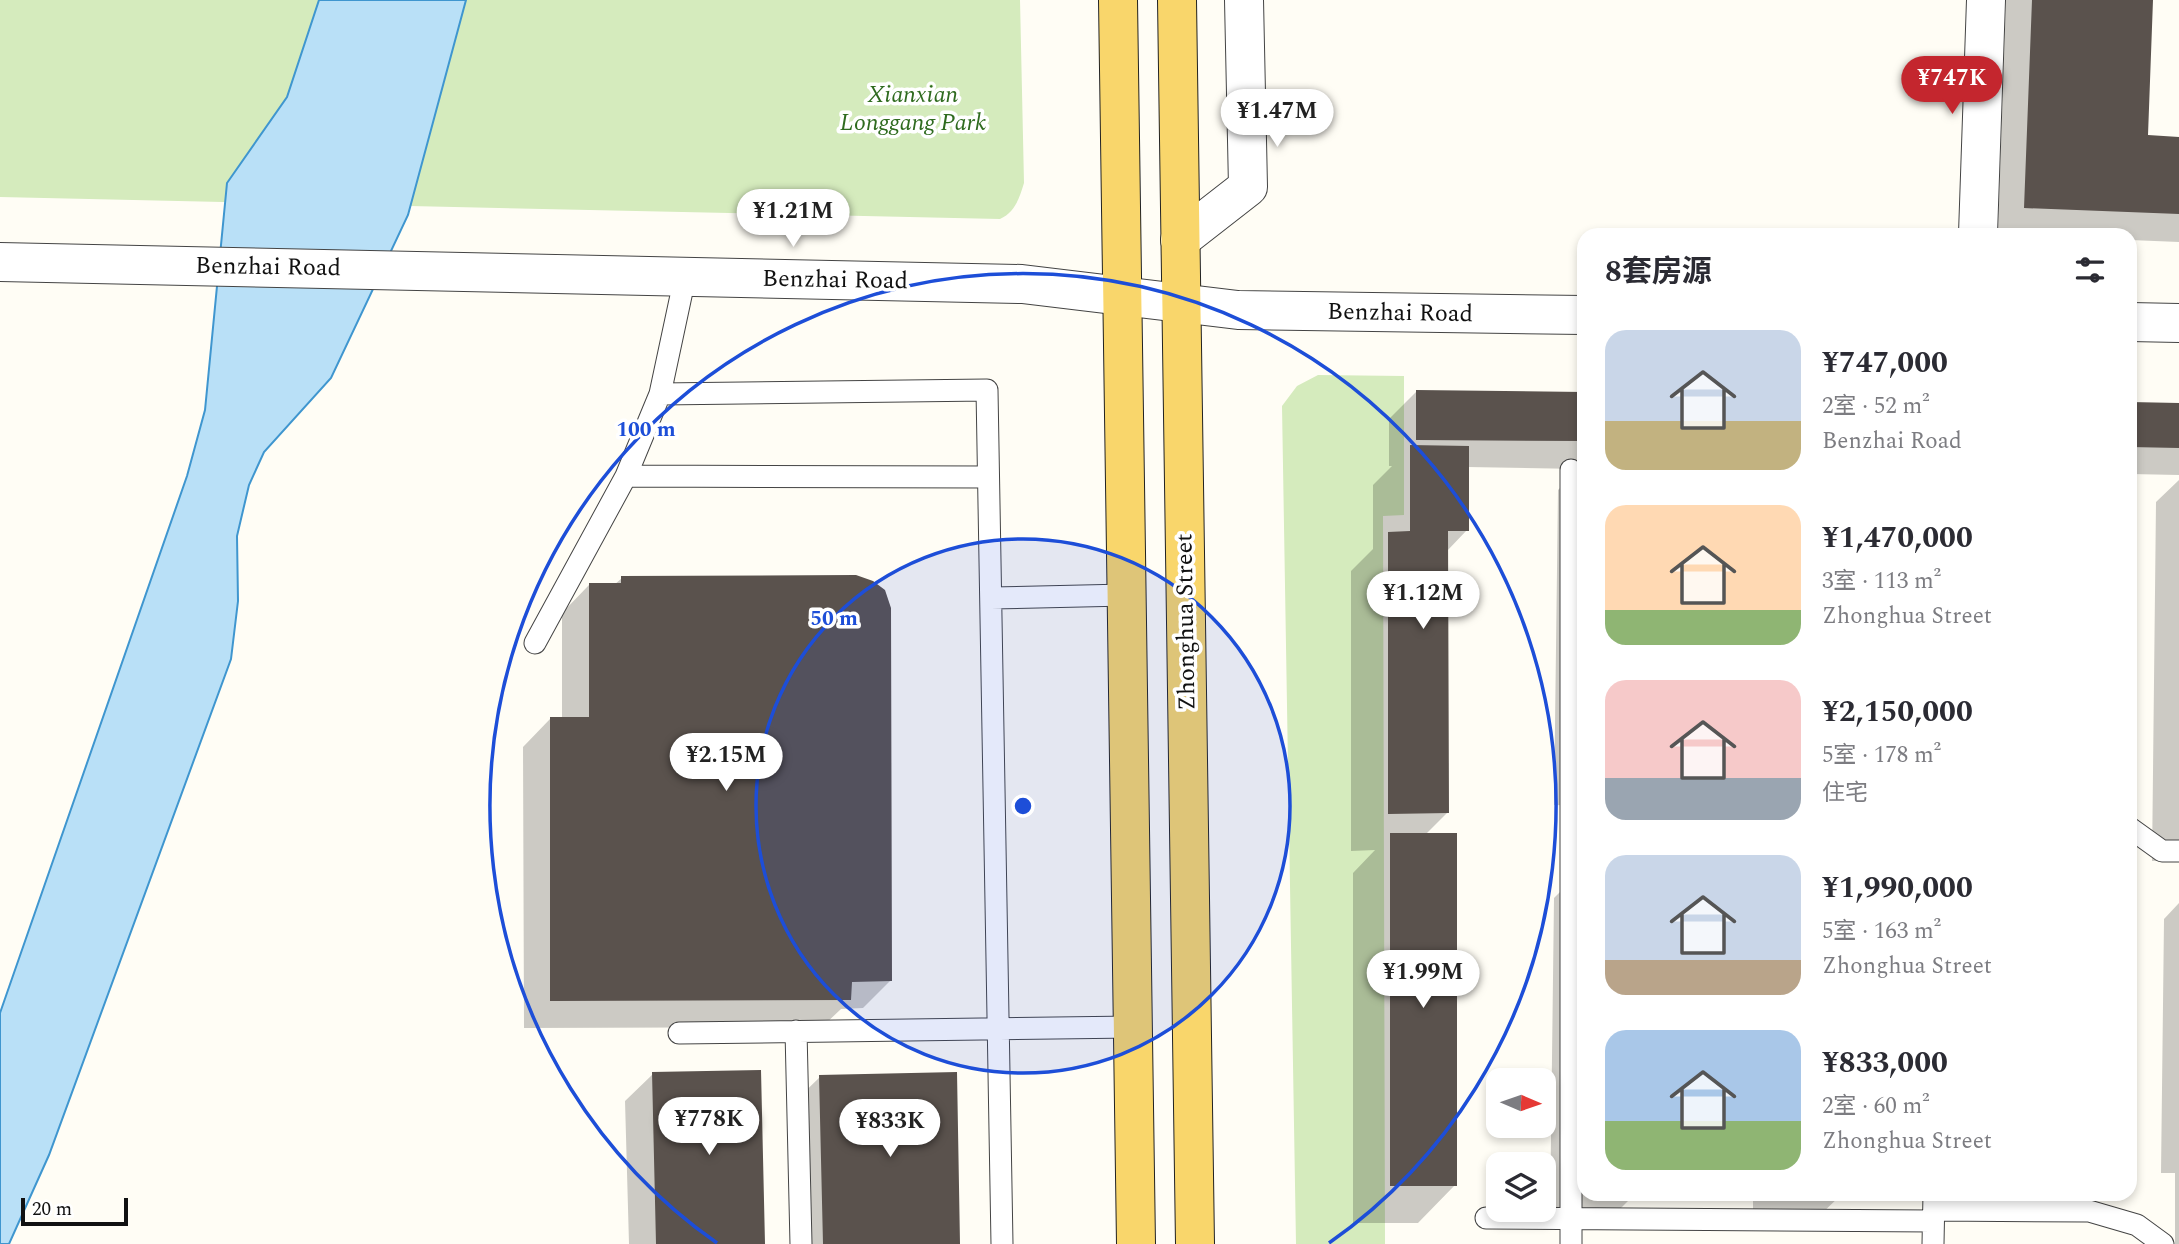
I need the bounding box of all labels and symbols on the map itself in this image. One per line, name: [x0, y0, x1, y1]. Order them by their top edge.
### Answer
pin: ¥747K: [1903, 57, 2001, 116]
park label: Xianxian Longgang Park: [840, 77, 986, 141]
pin: ¥1.47M: [1220, 90, 1334, 149]
pin: ¥1.21M: [736, 190, 850, 249]
street label: Benzhai Road: [195, 248, 341, 286]
street label: Benzhai Road: [762, 261, 908, 299]
street label: Benzhai Road: [1327, 294, 1473, 332]
text: 100 m: [616, 414, 676, 446]
street label: Zhonghua Street: [1166, 533, 1206, 711]
pin: ¥1.12M: [1366, 572, 1480, 631]
text: 50 m: [810, 603, 858, 635]
pin: ¥2.15M: [669, 734, 783, 793]
centre of rings: [1011, 794, 1035, 818]
pin: ¥1.99M: [1366, 950, 1480, 1010]
north arrow: [1486, 1068, 1556, 1138]
pin: ¥778K: [660, 1098, 758, 1157]
pin: ¥833K: [841, 1100, 939, 1159]
scale bar: [21, 1195, 128, 1227]

